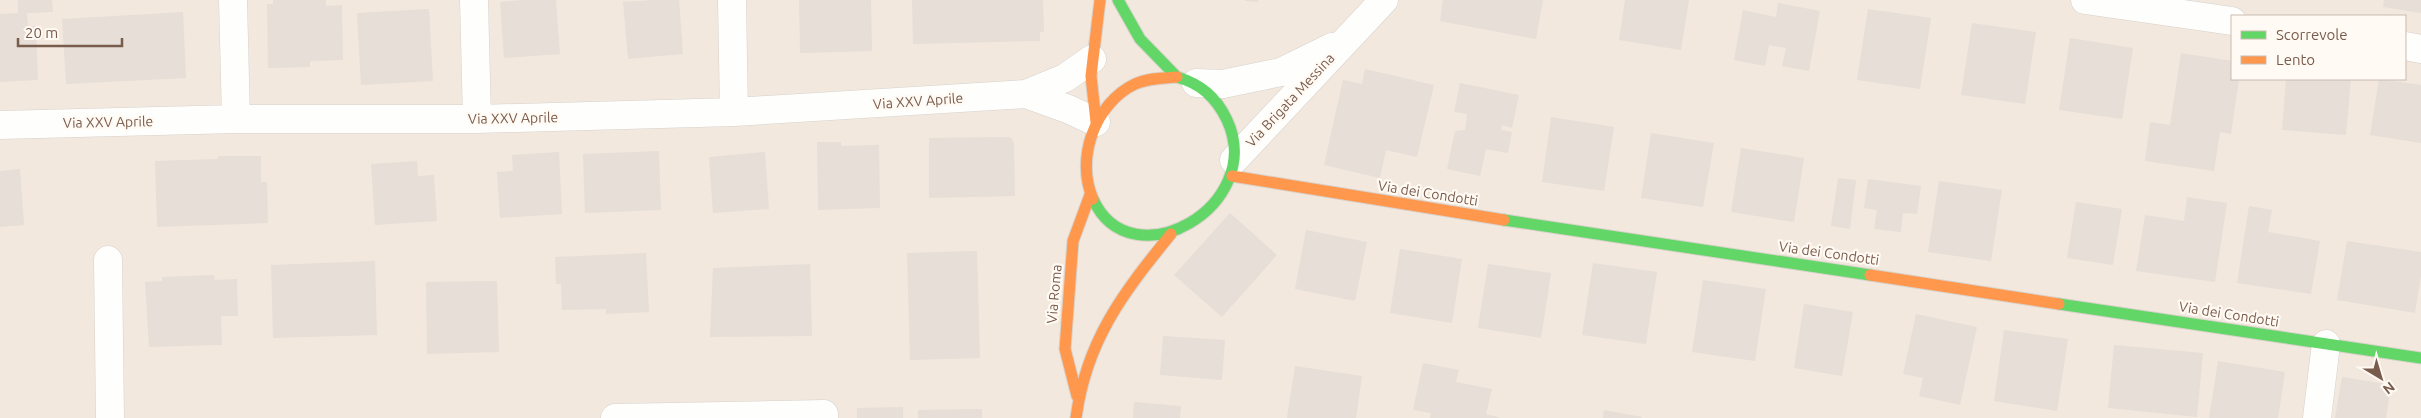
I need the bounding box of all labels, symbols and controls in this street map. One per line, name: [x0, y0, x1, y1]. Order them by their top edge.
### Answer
scale bar: [18, 15, 121, 47]
legend: [2231, 15, 2406, 80]
text: 20 m: [25, 24, 58, 41]
text: Scorrevole: [2276, 26, 2347, 43]
street label: Via Brigata Messina: [1242, 50, 1338, 150]
text: Lento: [2276, 51, 2315, 68]
street label: Via XXV Aprile: [872, 90, 964, 112]
street label: Via XXV Aprile: [468, 109, 558, 127]
street label: Via XXV Aprile: [63, 113, 153, 131]
street label: Via dei Condotti: [1377, 177, 1479, 209]
street label: Via dei Condotti: [1778, 238, 1880, 268]
street label: Via Roma: [1043, 264, 1065, 324]
street label: Via dei Condotti: [2178, 298, 2280, 330]
north arrow: [2356, 353, 2406, 403]
text: N: [2380, 379, 2398, 398]

